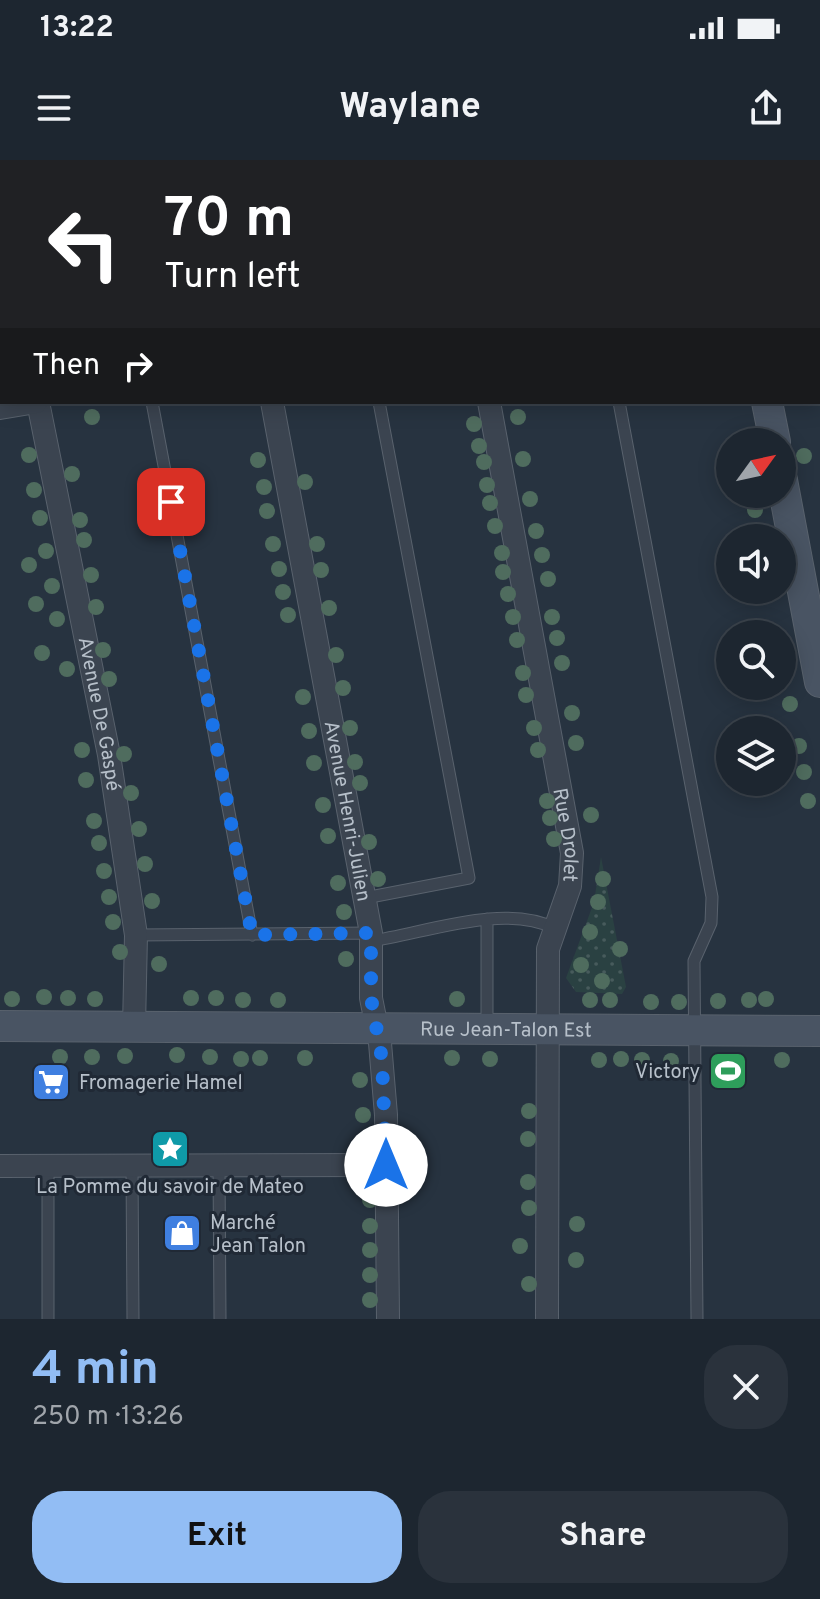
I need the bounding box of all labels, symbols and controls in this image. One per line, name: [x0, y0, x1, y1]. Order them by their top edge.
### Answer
text: 13:22: [40, 10, 114, 47]
text: Waylane: [339, 85, 481, 131]
icon: menu: [32, 86, 76, 130]
icon: share: [744, 86, 788, 130]
text: 70 m: [164, 186, 294, 256]
icon: left: [32, 192, 136, 296]
text: Turn left: [164, 255, 301, 301]
icon: right: [116, 344, 160, 388]
text: Then: [32, 348, 100, 385]
north arrow: [716, 428, 796, 508]
map controls: [716, 428, 796, 796]
pin: [137, 468, 205, 536]
icon: arrive: [149, 480, 193, 524]
button: sound: [716, 524, 796, 604]
button: search: [716, 620, 796, 700]
street label: Avenue De Gaspé: [71, 635, 125, 793]
button: layers: [716, 716, 796, 796]
street label: Avenue Henri-Julien: [317, 719, 376, 904]
street label: Rue Drolet: [545, 786, 583, 883]
street label: Rue Jean-Talon Est: [420, 1018, 592, 1045]
sports icon: Victory: [707, 1050, 749, 1092]
place label: Victory: [635, 1060, 700, 1086]
supermarket icon: Fromagerie Hamel: [30, 1061, 72, 1103]
place label: Fromagerie Hamel: [79, 1071, 243, 1097]
position arrow: [344, 1123, 428, 1207]
place icon: La Pomme du savoir de Mateo: [149, 1128, 191, 1170]
place label: La Pomme du savoir de Mateo: [36, 1175, 304, 1201]
place label: Marché Jean Talon: [210, 1211, 306, 1260]
shop icon: Marché Jean Talon: [161, 1212, 203, 1254]
text: 4 min: [32, 1341, 159, 1401]
button: close: [704, 1345, 788, 1429]
text: 250 m · 13:26: [32, 1401, 184, 1434]
button: Exit: [32, 1491, 402, 1583]
button: Share: [418, 1491, 788, 1583]

